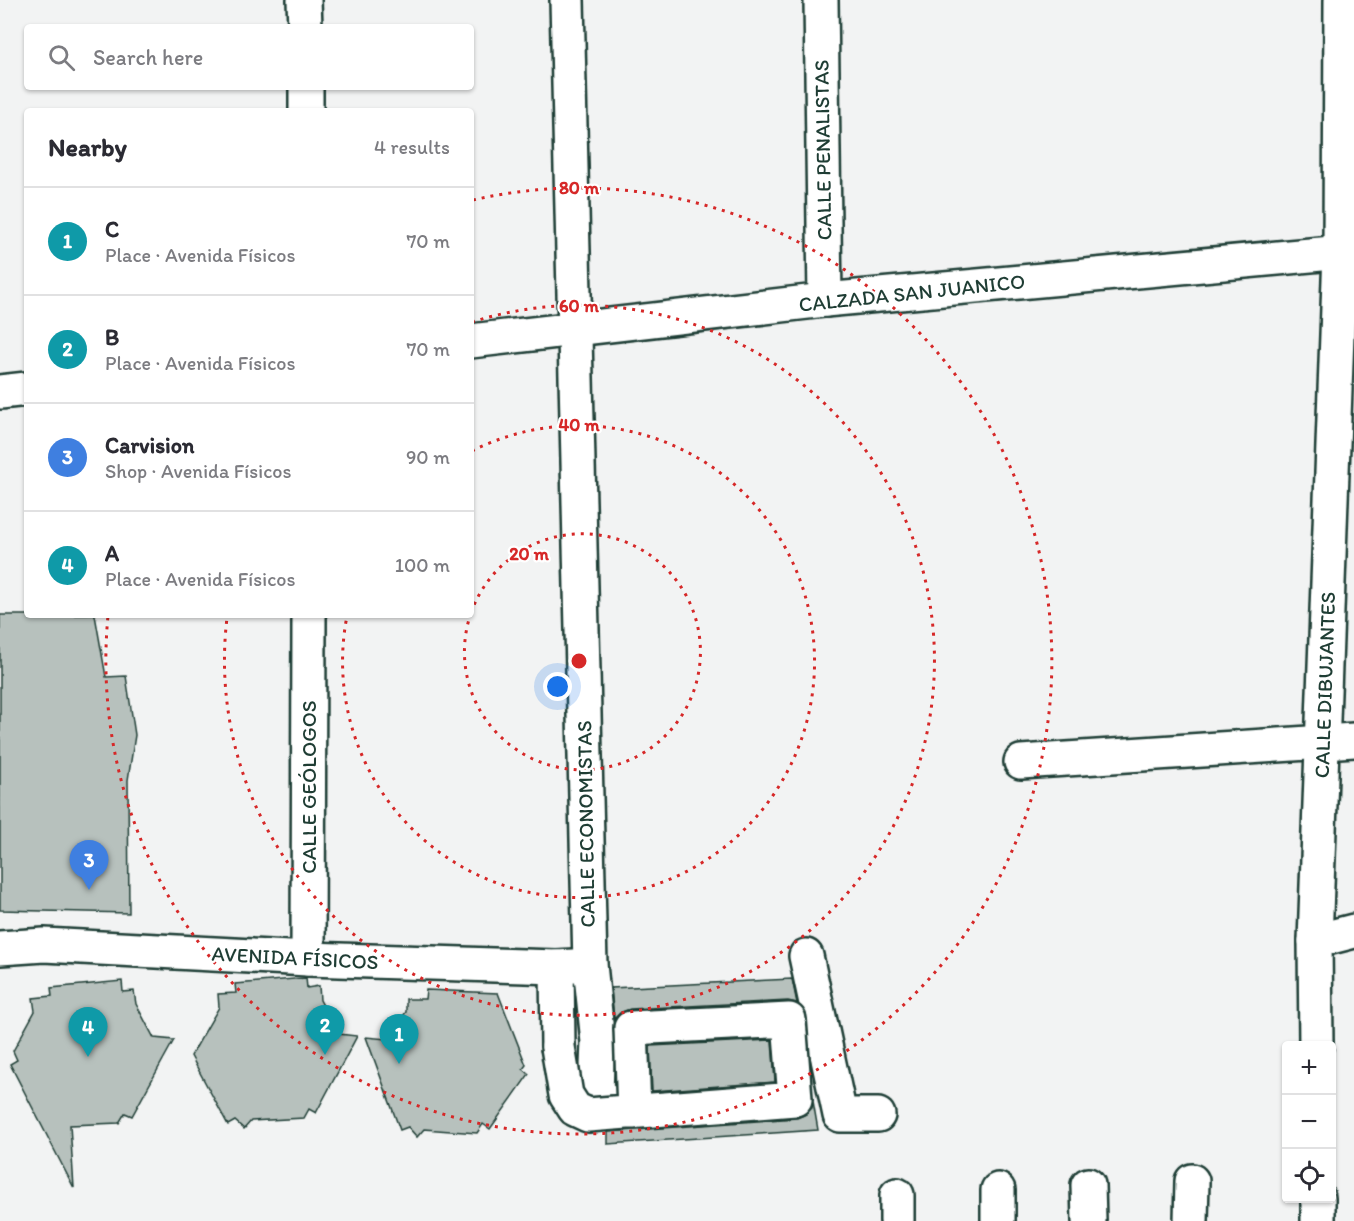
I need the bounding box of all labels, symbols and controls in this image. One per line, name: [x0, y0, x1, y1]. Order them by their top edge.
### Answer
search box: [24, 24, 474, 90]
icon: search: [45, 41, 78, 74]
text: Search here: [93, 44, 203, 71]
street label: CALLE PENALISTAS: [808, 59, 837, 241]
text: Nearby: [48, 131, 127, 163]
text: 4 results: [374, 135, 450, 159]
text: 80 m: [559, 177, 600, 199]
text: C: [105, 216, 119, 243]
text: 1: [63, 229, 72, 253]
text: 70 m: [406, 229, 450, 253]
text: Place · Avenida Físicos: [105, 243, 295, 267]
street label: CALZADA SAN JUANICO: [798, 268, 1026, 317]
text: 60 m: [559, 295, 600, 317]
text: B: [105, 324, 119, 351]
text: 2: [62, 337, 73, 361]
text: 70 m: [406, 337, 450, 361]
text: Place · Avenida Físicos: [105, 351, 295, 375]
text: 40 m: [558, 414, 600, 436]
text: Carvision: [105, 432, 194, 459]
text: 3: [62, 445, 73, 469]
text: 90 m: [406, 445, 450, 469]
text: Shop · Avenida Físicos: [105, 459, 291, 483]
text: A: [105, 540, 119, 567]
text: 20 m: [509, 543, 550, 565]
text: 4: [61, 553, 74, 577]
text: 100 m: [395, 553, 450, 577]
text: Place · Avenida Físicos: [105, 567, 295, 591]
street label: CALLE DIBUJANTES: [1309, 591, 1340, 779]
centre of rings: [569, 651, 589, 671]
your location: [543, 672, 572, 701]
street label: CALLE GEÓLOGOS: [296, 700, 321, 874]
street label: CALLE ECONOMISTAS: [571, 720, 600, 928]
pin: 3: [70, 840, 109, 890]
street label: AVENIDA FÍSICOS: [211, 941, 379, 974]
pin: 2: [306, 1006, 344, 1055]
pin: 4: [68, 1008, 107, 1057]
pin: 1: [380, 1014, 418, 1064]
map controls: [1282, 1041, 1336, 1203]
button: +: [1282, 1041, 1336, 1095]
button: −: [1282, 1095, 1336, 1149]
button: locate: [1282, 1149, 1336, 1203]

